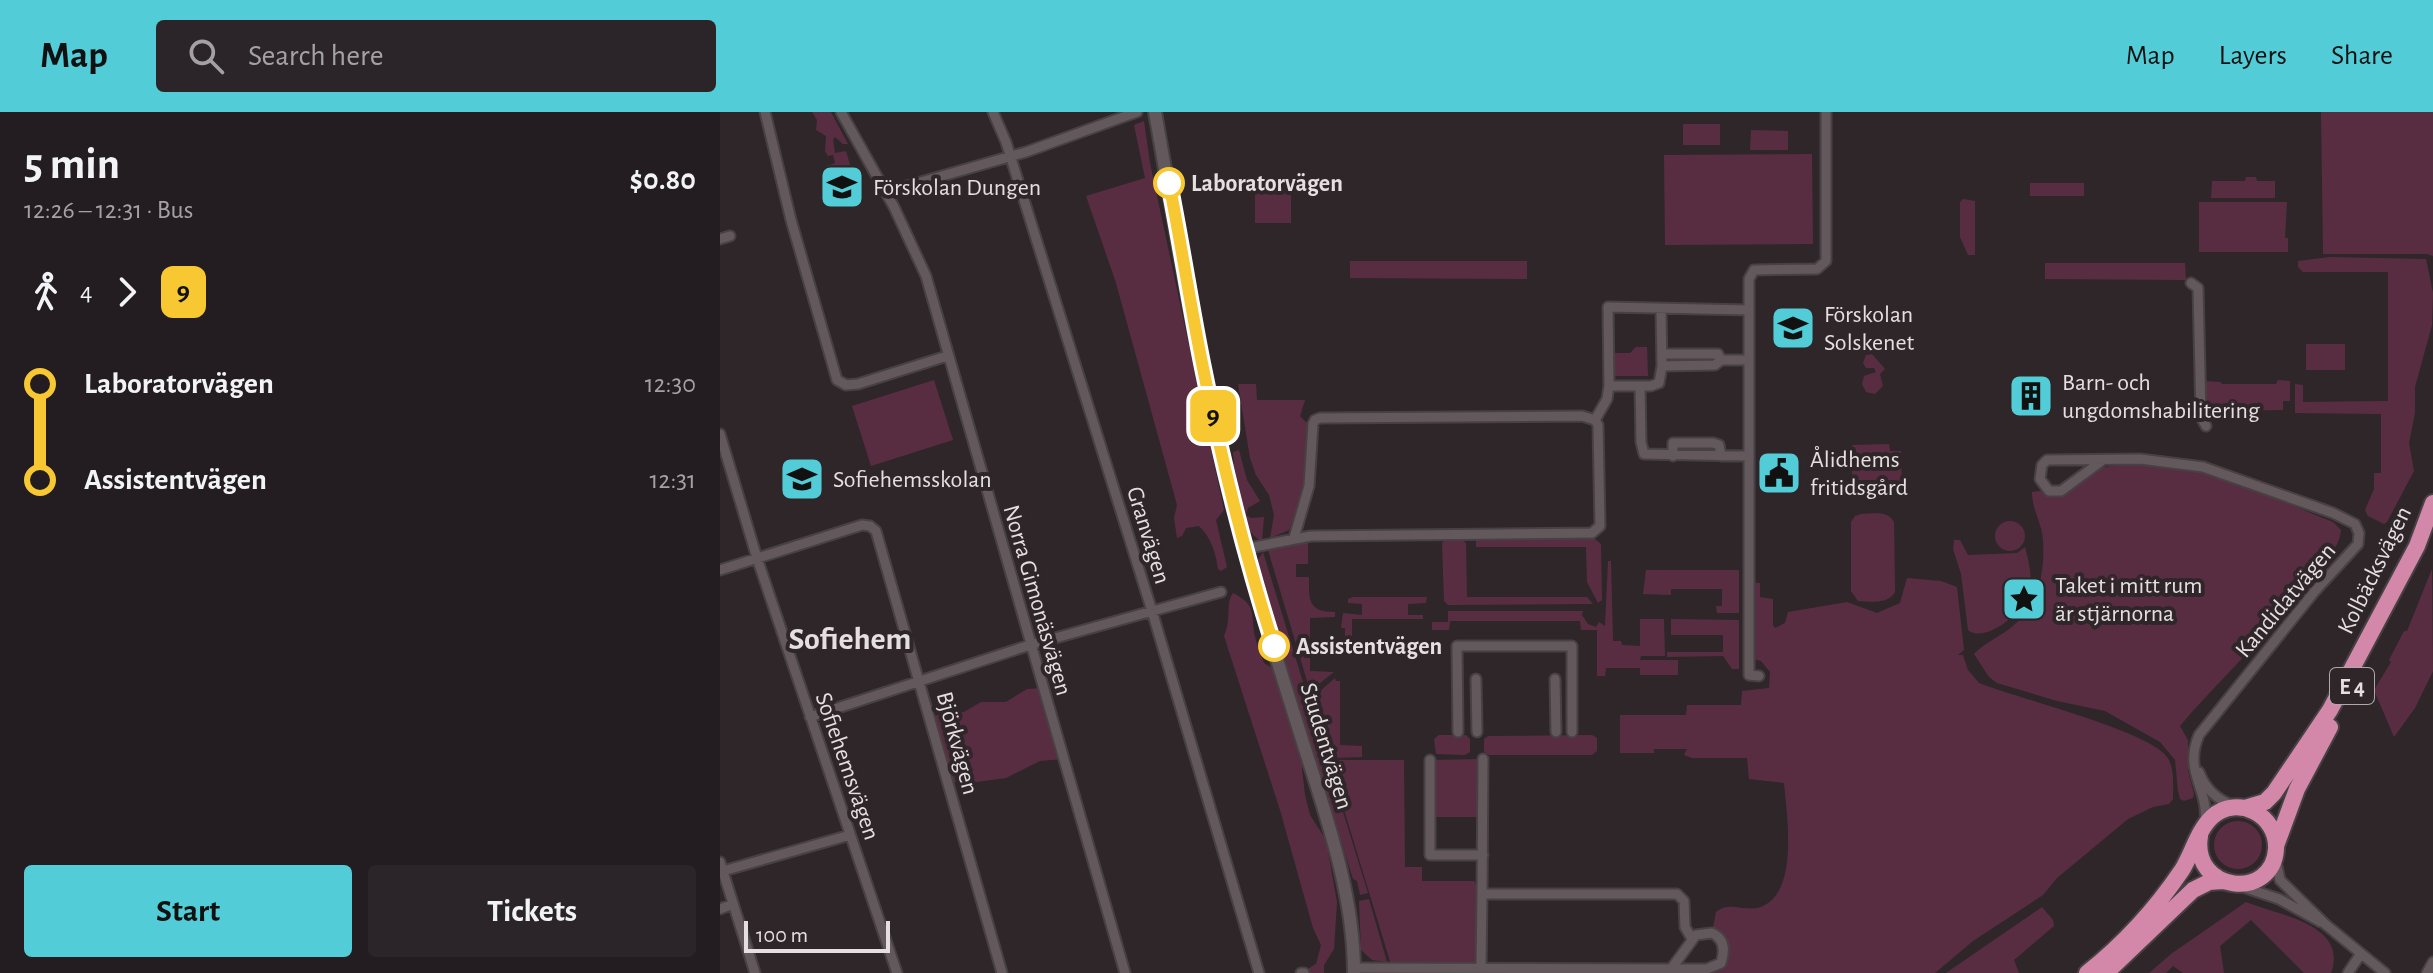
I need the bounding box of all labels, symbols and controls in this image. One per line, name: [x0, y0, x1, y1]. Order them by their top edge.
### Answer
search box: [156, 20, 716, 92]
icon: search: [184, 34, 228, 78]
text: Map: [40, 37, 108, 75]
text: Search here: [248, 41, 384, 71]
text: Map: [2126, 42, 2175, 70]
text: Layers: [2219, 42, 2287, 70]
text: Share: [2331, 42, 2393, 70]
text: 5 min: [24, 143, 120, 187]
school or university icon: Förskolan Dungen: [818, 163, 866, 211]
text: $0.80: [630, 165, 696, 195]
marker: Laboratorvägen: [1154, 168, 1184, 198]
place label: Laboratorvägen: [1191, 172, 1343, 196]
place label: Förskolan Dungen: [873, 176, 1041, 200]
text: 12:26 – 12:31 · Bus: [24, 197, 194, 223]
icon: walk: [24, 270, 68, 314]
icon: forward: [105, 270, 149, 314]
text: 9: [177, 278, 190, 306]
text: 4: [80, 279, 93, 305]
place label: Förskolan Solskenet: [1824, 303, 1915, 355]
school or university icon: Förskolan Solskenet: [1769, 304, 1817, 352]
text: Laboratorvägen: [84, 369, 274, 399]
text: 12:30: [645, 371, 696, 397]
place label: Barn- och ungdomshabilitering: [2062, 371, 2260, 423]
building icon: Barn- och ungdomshabilitering: [2007, 372, 2055, 420]
line badge: 9: [1187, 390, 1239, 442]
text: 9: [1206, 402, 1220, 430]
place label: Ålidhems fritidsgård: [1810, 446, 1908, 500]
public building icon: Ålidhems fritidsgård: [1755, 449, 1803, 497]
school or university icon: Sofiehemsskolan: [778, 455, 826, 503]
text: Assistentvägen: [84, 465, 267, 495]
text: 12:31: [650, 467, 696, 493]
place label: Sofiehemsskolan: [833, 468, 992, 492]
street label: Granvägen: [1122, 484, 1174, 587]
street label: Norra Gimonäsvägen: [998, 502, 1076, 698]
street label: Kolbäcksvägen: [2334, 503, 2416, 638]
street label: Kandidatvägen: [2231, 539, 2340, 663]
place label: Taket i mitt rum är stjärnorna: [2055, 574, 2203, 626]
place icon: Taket i mitt rum är stjärnorna: [2000, 575, 2048, 623]
district label: Sofiehem: [789, 623, 911, 655]
marker: Assistentvägen: [1259, 631, 1289, 661]
place label: Assistentvägen: [1296, 635, 1442, 659]
road number: E 4: [2330, 668, 2374, 704]
street label: Studentvägen: [1295, 680, 1357, 812]
street label: Björkvägen: [932, 689, 982, 797]
street label: Sofiehemsvägen: [811, 690, 883, 843]
button: Start: [24, 865, 352, 957]
button: Tickets: [368, 865, 696, 957]
scale bar: [744, 917, 890, 953]
text: 100 m: [756, 924, 808, 946]

